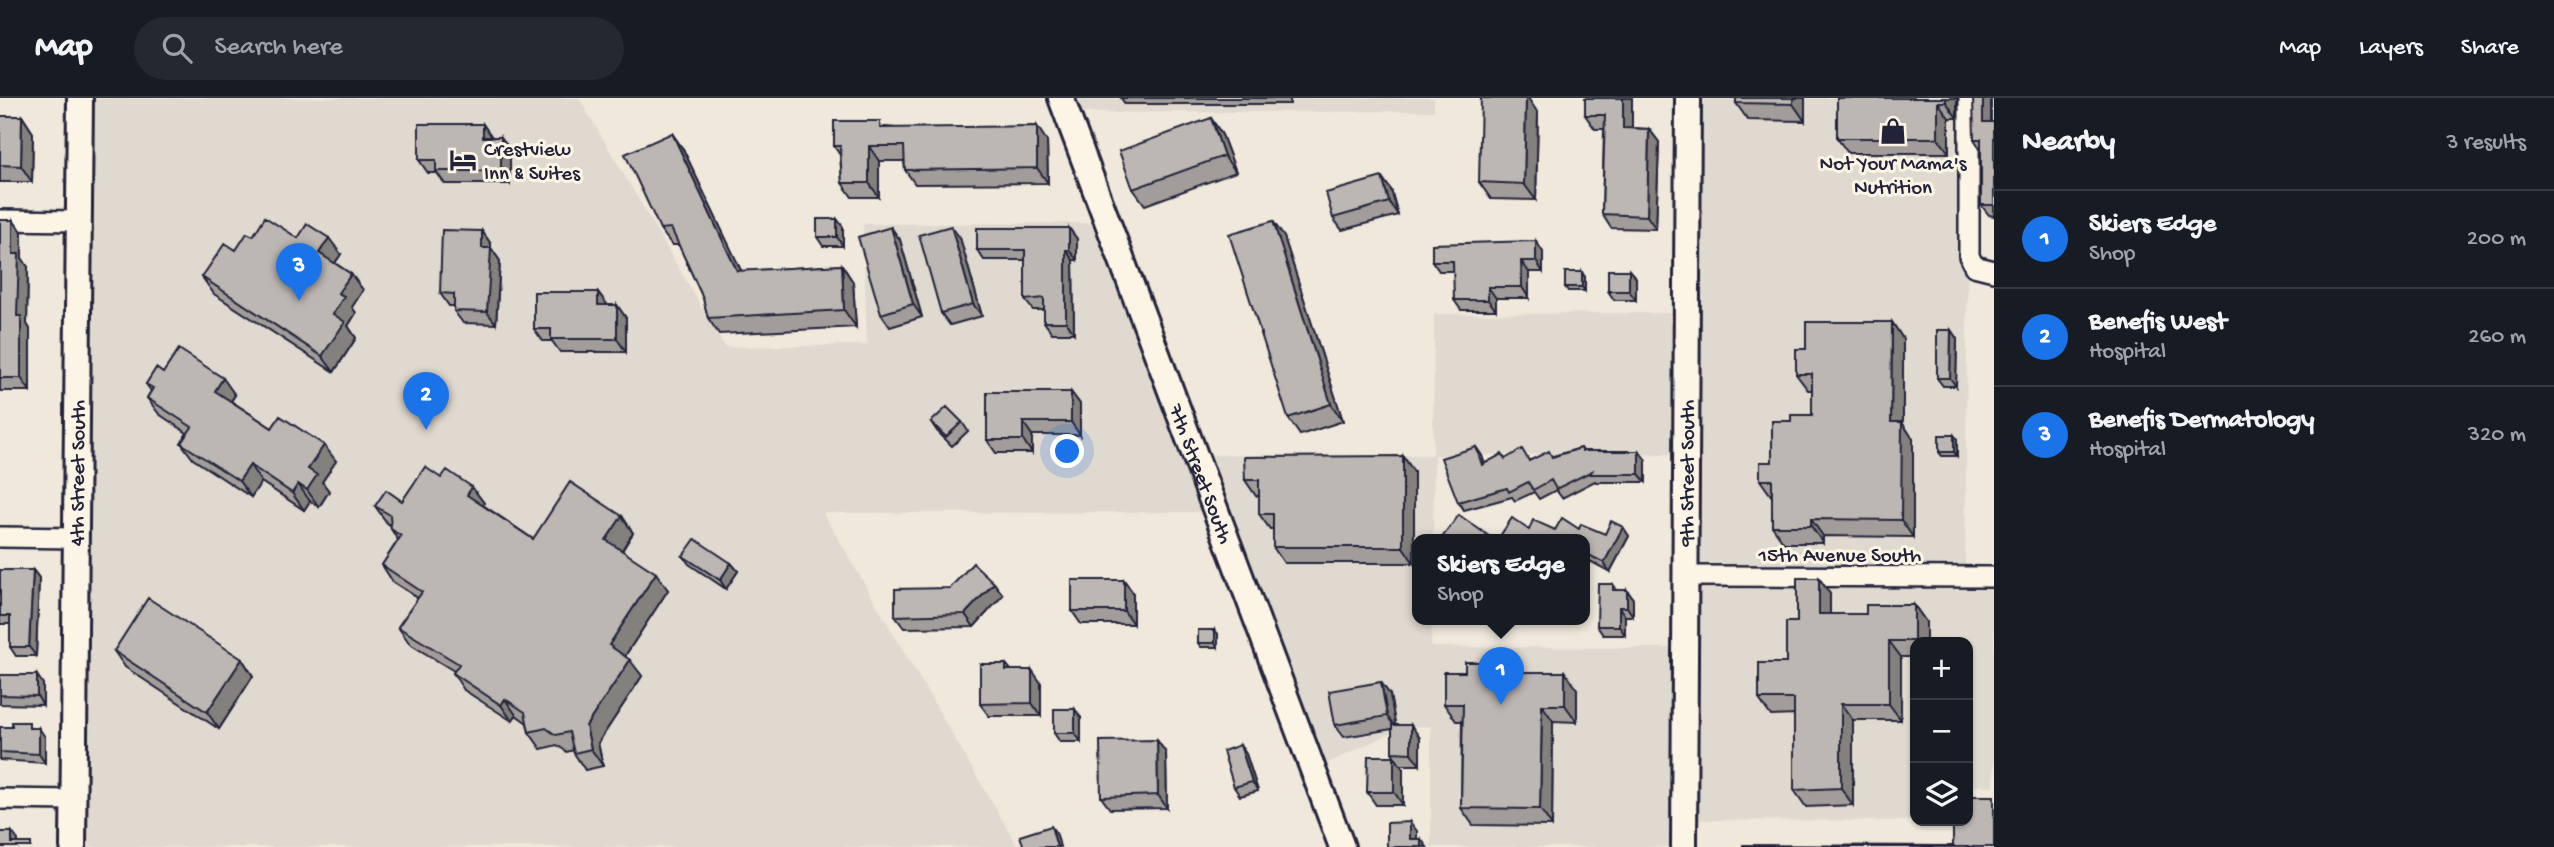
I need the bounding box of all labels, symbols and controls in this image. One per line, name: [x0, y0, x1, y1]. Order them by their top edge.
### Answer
search box: [134, 17, 624, 80]
text: Map: [35, 29, 92, 67]
icon: search: [158, 29, 196, 67]
text: Search here: [214, 33, 343, 64]
text: Map: [2279, 34, 2321, 63]
text: Layers: [2359, 34, 2423, 63]
text: Share: [2461, 34, 2519, 63]
shop icon: Not Your Mama's Nutrition: [1878, 116, 1908, 146]
text: Nearby: [2022, 126, 2115, 161]
text: 3 results: [2446, 130, 2526, 157]
place label: Crestview Inn & Suites: [484, 139, 581, 188]
hotel icon: Crestview Inn & Suites: [448, 145, 478, 175]
place label: Not Your Mama's Nutrition: [1820, 153, 1968, 202]
text: Skiers Edge: [2089, 210, 2216, 241]
text: 1: [2040, 226, 2050, 253]
text: 200 m: [2467, 226, 2526, 253]
text: Shop: [2089, 241, 2135, 268]
pin: 3: [276, 243, 322, 301]
text: Benefis West: [2089, 308, 2227, 339]
text: 2: [2039, 324, 2051, 351]
text: 260 m: [2468, 324, 2526, 351]
text: Hospital: [2089, 339, 2166, 366]
pin: 2: [403, 372, 449, 430]
street label: 4th Street South: [67, 400, 93, 546]
street label: 7th Street South: [1161, 400, 1236, 548]
street label: 9th Street South: [1677, 400, 1702, 547]
text: Benefis Dermatology: [2089, 406, 2314, 437]
text: 3: [2039, 422, 2051, 449]
text: 320 m: [2468, 422, 2526, 449]
your location: [1050, 434, 1084, 468]
text: Hospital: [2089, 437, 2166, 464]
popup: [1412, 534, 1590, 625]
street label: 15th Avenue South: [1758, 545, 1921, 570]
text: Skiers Edge: [1437, 551, 1565, 582]
text: Shop: [1437, 582, 1484, 609]
map controls: [1910, 637, 1973, 826]
button: +: [1910, 637, 1973, 700]
pin: 1: [1478, 647, 1524, 705]
button: −: [1910, 700, 1973, 763]
button: layers: [1910, 763, 1973, 826]

